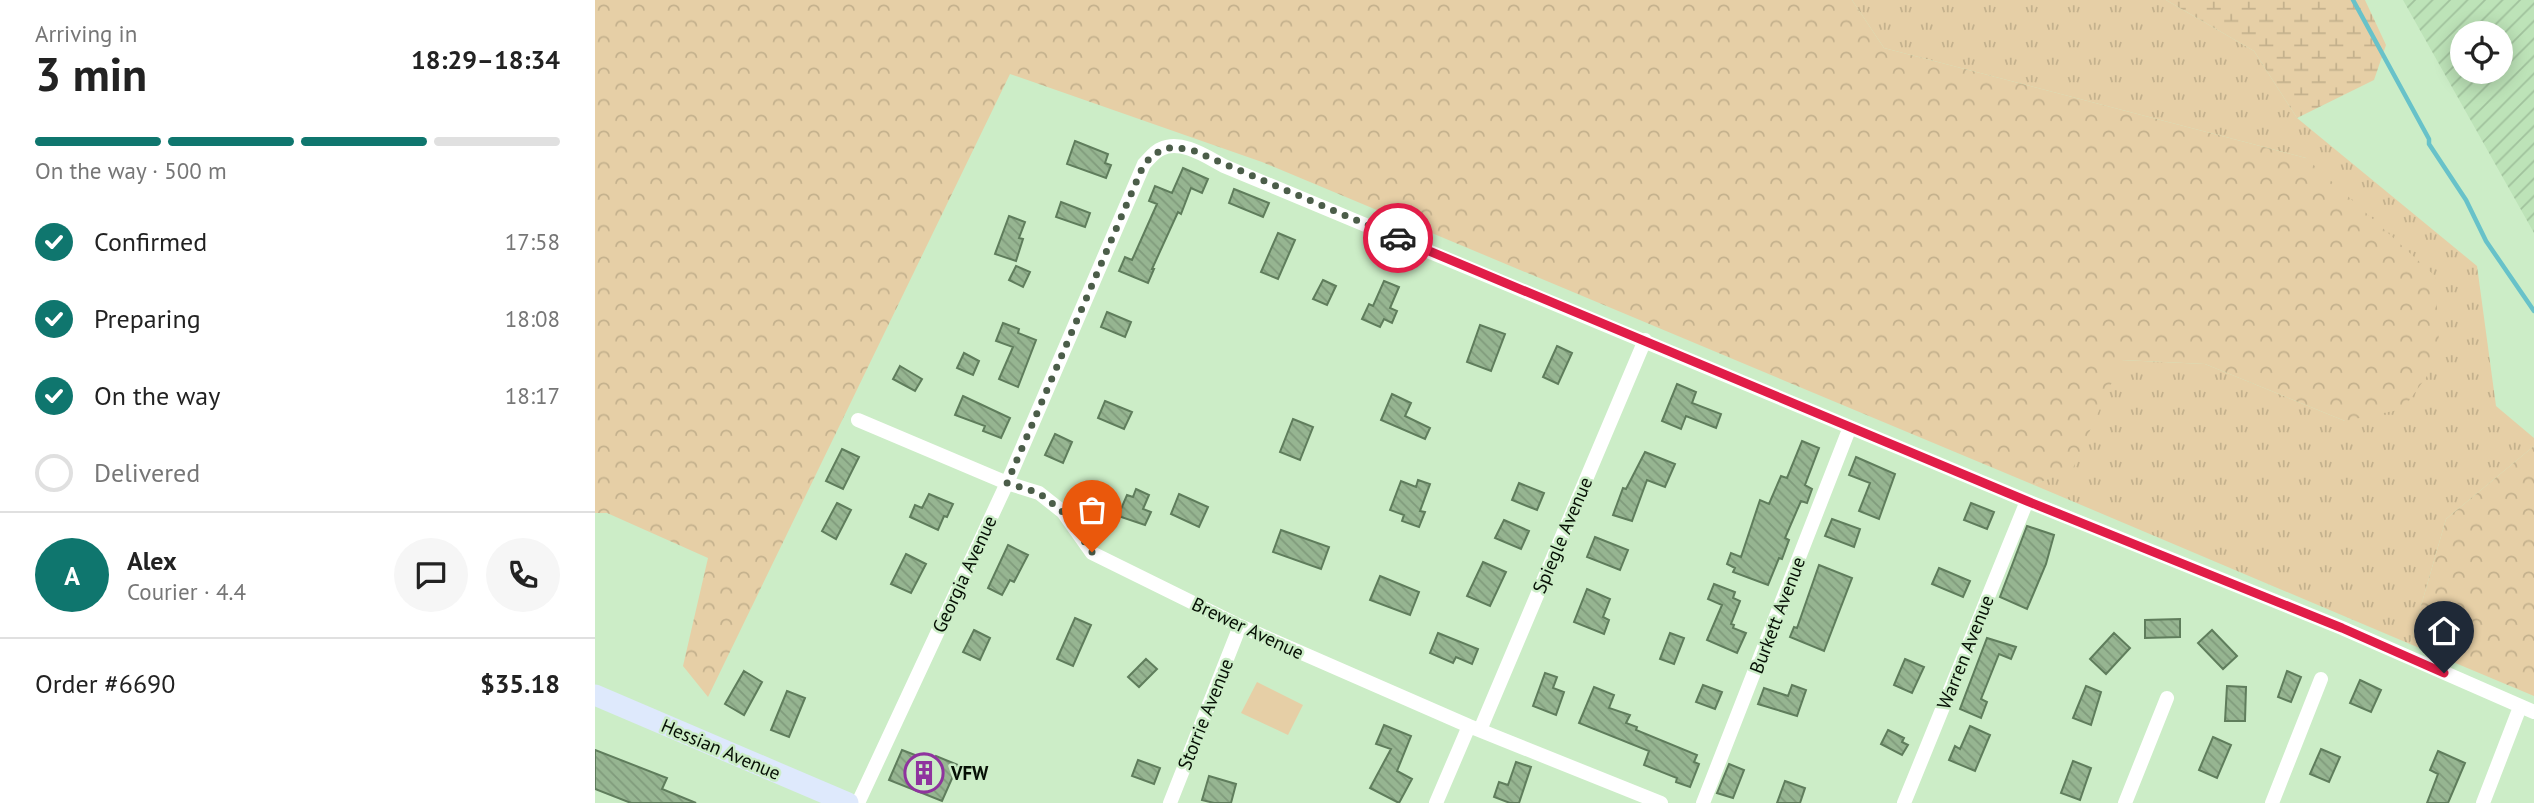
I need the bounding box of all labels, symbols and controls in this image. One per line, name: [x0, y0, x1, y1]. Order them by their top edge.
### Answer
text: Arriving in: [35, 19, 137, 48]
map controls: [2450, 21, 2513, 84]
button: locate: [2450, 21, 2513, 84]
text: 18:29–18:34: [411, 43, 560, 76]
text: 3 min: [35, 44, 147, 104]
text: On the way · 500 m: [35, 156, 227, 185]
courier: [1363, 203, 1433, 273]
icon: car: [1379, 219, 1417, 257]
icon: check: [35, 223, 73, 261]
text: Confirmed: [94, 225, 207, 258]
text: 17:58: [505, 227, 560, 256]
icon: check: [35, 300, 73, 338]
text: Preparing: [94, 302, 201, 335]
text: 18:08: [505, 304, 560, 333]
icon: check: [35, 377, 73, 415]
text: On the way: [94, 379, 220, 412]
text: 18:17: [505, 381, 560, 410]
text: Delivered: [94, 456, 200, 489]
street label: Spiegle Avenue: [1527, 473, 1597, 597]
pin: [1062, 480, 1122, 552]
icon: bag: [1073, 491, 1111, 529]
street label: Georgia Avenue: [926, 512, 1002, 636]
button: chat: [394, 538, 468, 612]
button: phone: [486, 538, 560, 612]
text: Alex: [127, 544, 177, 577]
street label: Burkett Avenue: [1744, 553, 1810, 677]
text: A: [64, 559, 80, 592]
text: Courier · 4.4: [127, 577, 246, 606]
street label: Warren Avenue: [1931, 591, 1999, 713]
street label: Brewer Avenue: [1188, 592, 1308, 664]
pin: [2414, 601, 2474, 673]
icon: home: [2425, 612, 2463, 650]
street label: Storrie Avenue: [1172, 655, 1238, 773]
text: Order #6690: [35, 667, 175, 700]
text: $35.18: [480, 667, 560, 700]
street label: Hessian Avenue: [658, 713, 784, 785]
building icon: VFW: [903, 752, 945, 794]
place label: VFW: [950, 761, 989, 785]

